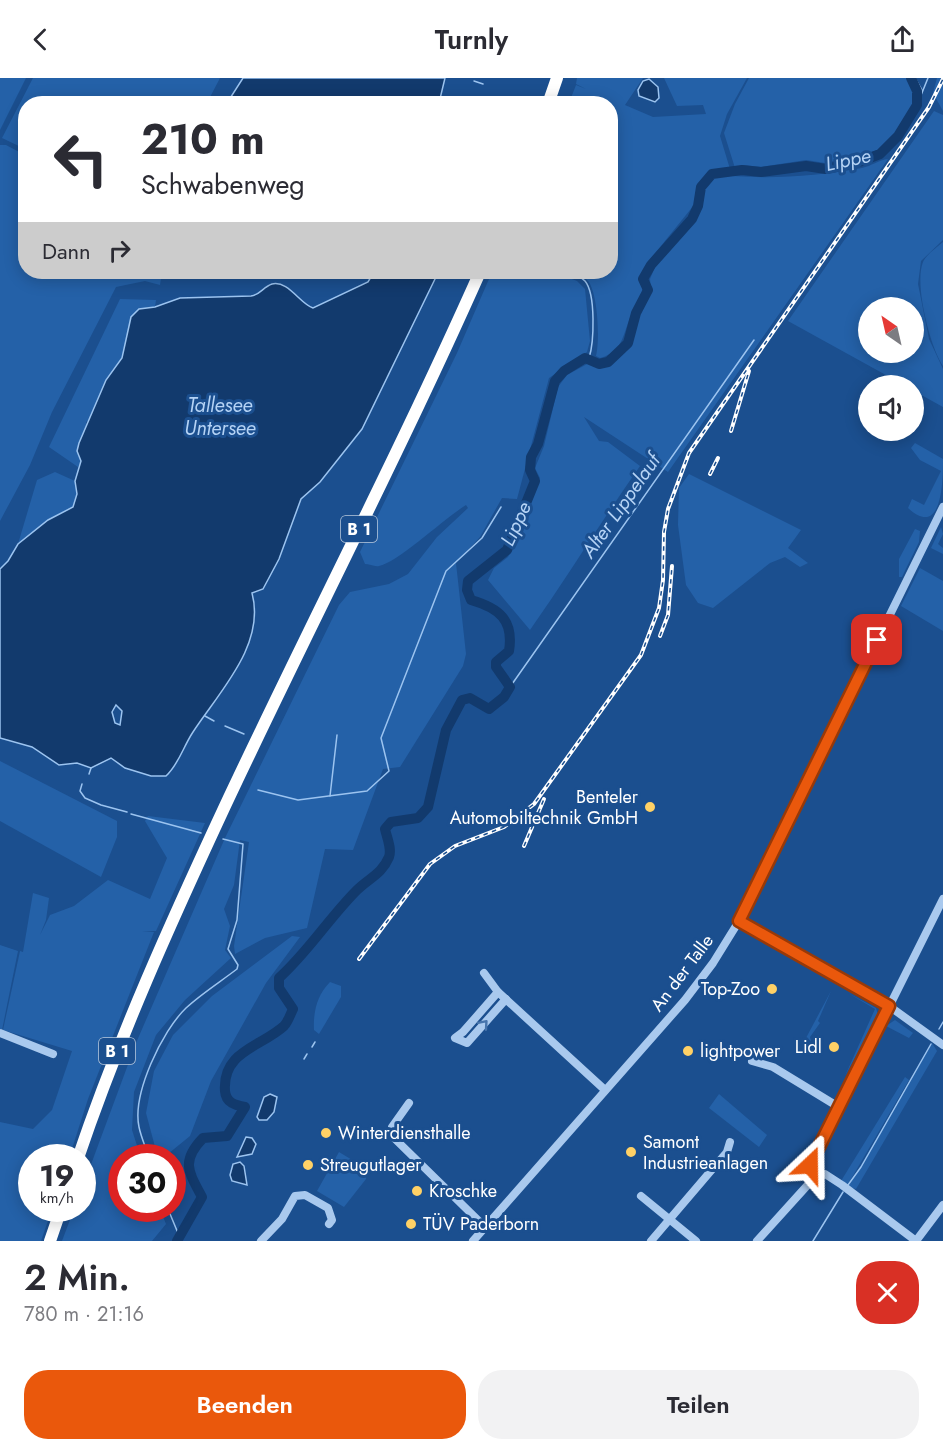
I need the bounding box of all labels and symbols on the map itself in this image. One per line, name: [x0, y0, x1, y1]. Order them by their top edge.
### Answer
water label: Lippe: [823, 141, 873, 179]
north arrow: [858, 297, 924, 363]
water label: Tallesee Untersee: [184, 391, 256, 443]
water label: Alter Lippelauf: [574, 446, 669, 565]
water label: Lippe: [493, 497, 539, 551]
road number: B 1: [341, 516, 377, 542]
pin: [851, 614, 902, 665]
place label: Benteler Automobiltechnik GmbH: [450, 784, 639, 831]
marker: Benteler Automobiltechnik GmbH: [643, 800, 657, 814]
street label: An der Talle: [644, 929, 720, 1017]
place label: Top-Zoo: [701, 976, 760, 1002]
marker: Top-Zoo: [765, 982, 779, 996]
one-way arrow: [477, 1020, 488, 1031]
place label: Lidl: [795, 1034, 822, 1060]
road number: B 1: [99, 1038, 135, 1064]
place label: lightpower: [700, 1038, 781, 1064]
marker: Lidl: [827, 1040, 841, 1054]
marker: lightpower: [681, 1044, 695, 1058]
place label: Winterdiensthalle: [338, 1120, 471, 1146]
marker: Winterdiensthalle: [319, 1126, 333, 1140]
place label: Samont Industrieanlagen: [643, 1129, 768, 1176]
position arrow: [778, 1133, 842, 1197]
speed limit sign: 30: [108, 1144, 186, 1222]
marker: Samont Industrieanlagen: [624, 1145, 638, 1159]
place label: Streugutlager: [320, 1152, 422, 1178]
marker: Streugutlager: [301, 1158, 315, 1172]
place label: Kroschke: [429, 1178, 497, 1204]
marker: Kroschke: [410, 1184, 424, 1198]
place label: TÜV Paderborn: [423, 1211, 539, 1237]
marker: TÜV Paderborn: [404, 1217, 418, 1231]

